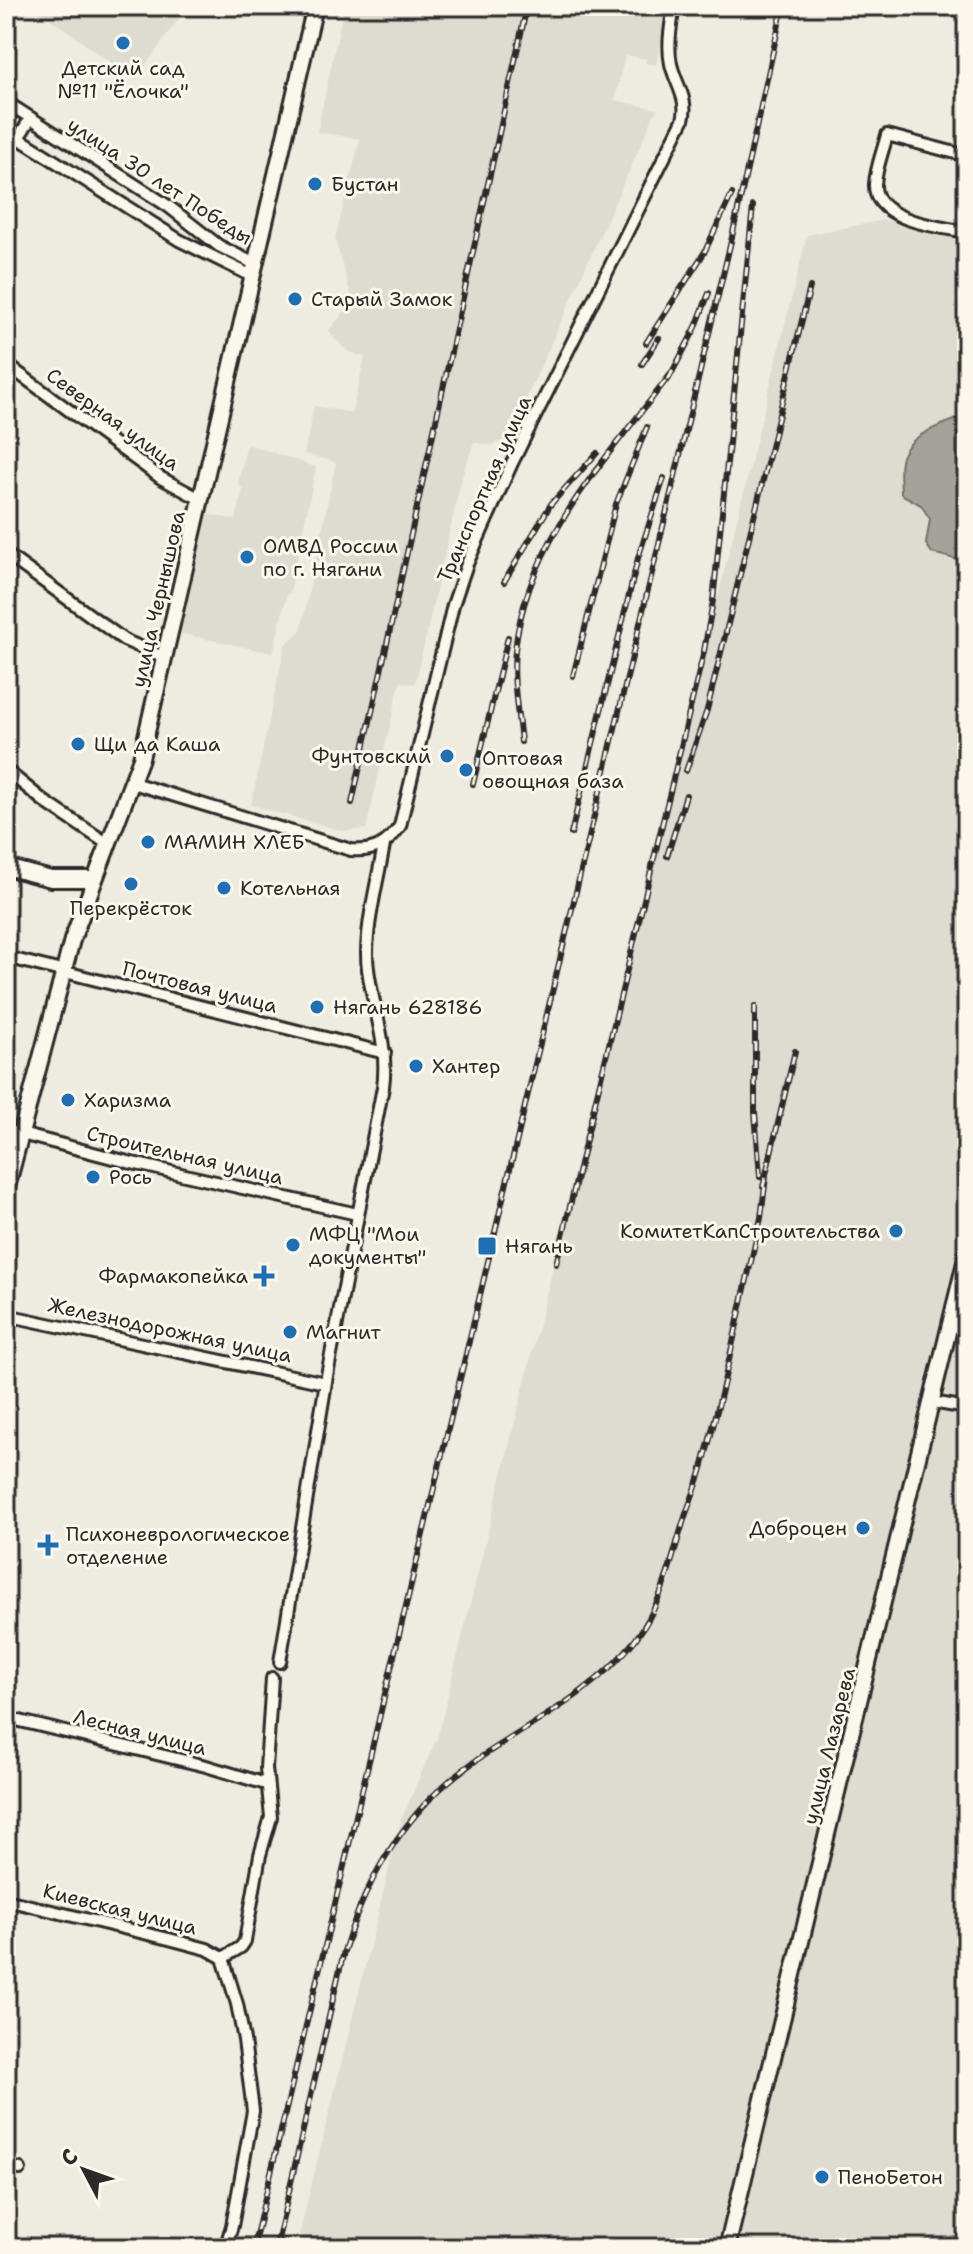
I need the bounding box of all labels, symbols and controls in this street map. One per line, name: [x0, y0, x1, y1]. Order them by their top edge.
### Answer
marker: Детский сад №11 "Ёлочка": [114, 34, 132, 52]
place label: Детский сад №11 "Ёлочка": [57, 55, 189, 104]
street label: улица 30 лет Победы: [63, 111, 257, 251]
place label: Бустан: [331, 171, 398, 197]
marker: Бустан: [306, 175, 324, 193]
place label: Старый Замок: [311, 286, 453, 312]
marker: Старый Замок: [286, 290, 304, 308]
street label: Северная улица: [41, 362, 185, 476]
street label: Транспортная улица: [431, 391, 537, 587]
street label: улица Чернышова: [125, 508, 191, 690]
place label: ОМВД России по г. Нягани: [263, 533, 398, 582]
marker: ОМВД России по г. Нягани: [238, 548, 256, 566]
place label: Щи да Каша: [94, 731, 221, 757]
marker: Щи да Каша: [69, 735, 87, 753]
place label: Фунтовский: [312, 743, 431, 769]
place label: Оптовая овощная база: [482, 745, 624, 794]
marker: Фунтовский: [438, 747, 456, 765]
marker: Оптовая овощная база: [457, 761, 475, 779]
place label: МАМИН ХЛЕБ: [164, 829, 305, 855]
marker: МАМИН ХЛЕБ: [139, 833, 157, 851]
marker: Перекрёсток: [122, 875, 140, 893]
place label: Котельная: [240, 875, 341, 901]
marker: Котельная: [215, 879, 233, 897]
place label: Перекрёсток: [70, 895, 192, 921]
street label: Почтовая улица: [120, 955, 281, 1019]
place label: Нягань 628186: [333, 994, 482, 1020]
marker: Нягань 628186: [308, 998, 326, 1016]
place label: Хантер: [432, 1053, 501, 1079]
marker: Хантер: [407, 1057, 425, 1075]
place label: Харизма: [84, 1087, 172, 1113]
marker: Харизма: [59, 1091, 77, 1109]
street label: Строительная улица: [84, 1120, 286, 1190]
place label: Рось: [109, 1164, 152, 1190]
marker: Рось: [84, 1168, 102, 1186]
place label: КомитетКапСтроительства: [620, 1218, 881, 1244]
place label: МФЦ "Мои документы": [309, 1221, 427, 1270]
marker: КомитетКапСтроительства: [887, 1222, 905, 1240]
place label: Нягань: [505, 1233, 573, 1259]
marker: Нягань: [476, 1235, 498, 1257]
marker: МФЦ "Мои документы": [284, 1236, 302, 1254]
place label: Фармакопейка: [98, 1263, 249, 1289]
marker: Фармакопейка: [255, 1267, 273, 1285]
street label: Железнодорожная улица: [46, 1291, 295, 1369]
place label: Магнит: [306, 1319, 381, 1345]
marker: Магнит: [281, 1323, 299, 1341]
place label: Доброцен: [749, 1515, 847, 1541]
marker: Доброцен: [854, 1519, 872, 1537]
place label: Психоневрологическое отделение: [66, 1521, 290, 1570]
marker: Психоневрологическое отделение: [37, 1534, 59, 1556]
street label: улица Лазарева: [797, 1664, 861, 1827]
street label: Лесная улица: [71, 1703, 210, 1761]
street label: Киевская улица: [40, 1877, 200, 1941]
north arrow: [44, 2130, 124, 2210]
text: С: [54, 2143, 85, 2172]
place label: ПеноБетон: [838, 2164, 943, 2190]
marker: ПеноБетон: [813, 2168, 831, 2186]

